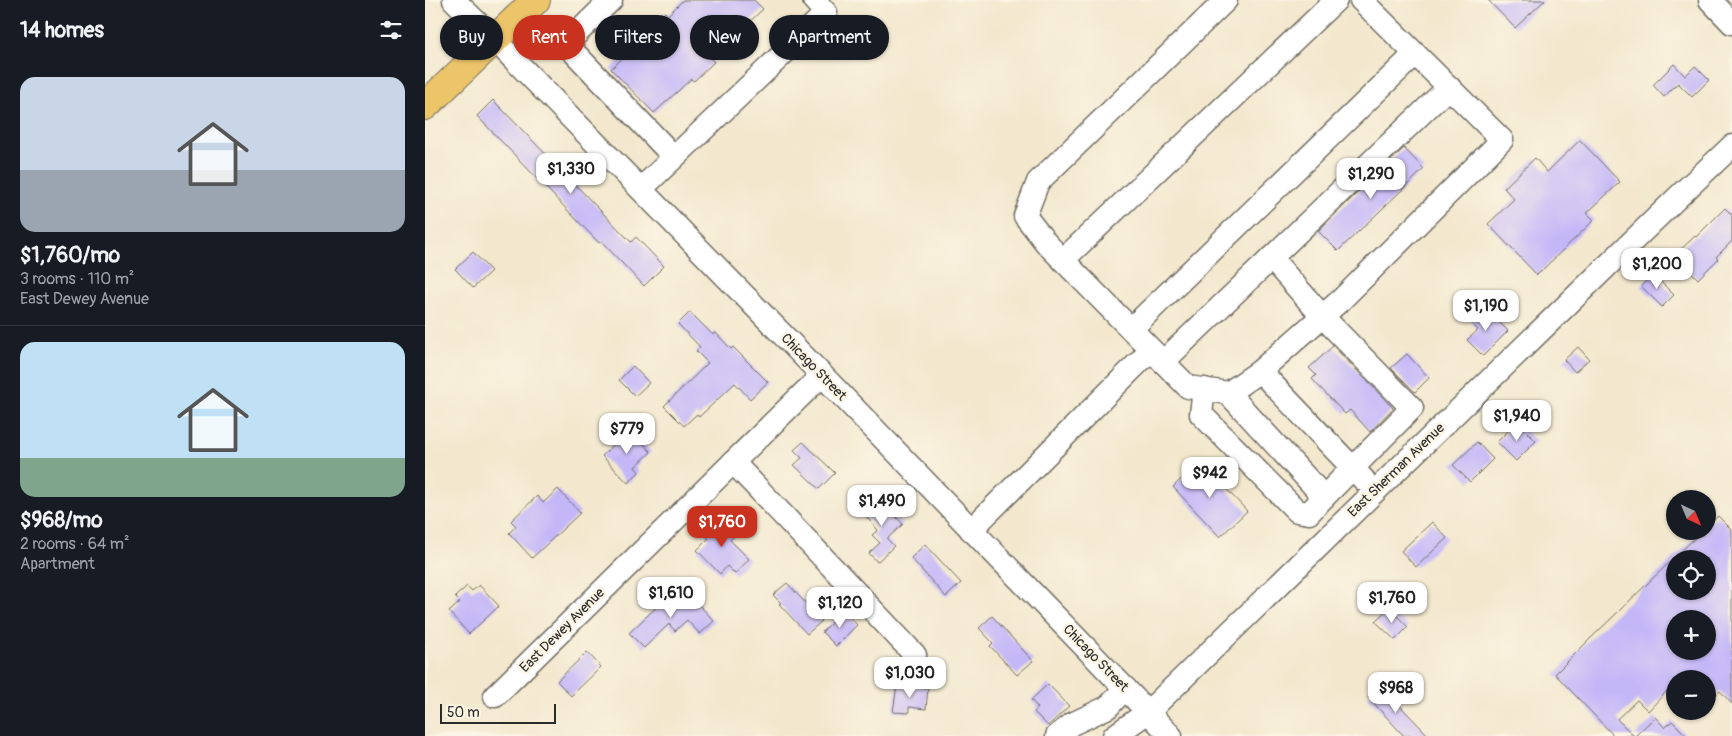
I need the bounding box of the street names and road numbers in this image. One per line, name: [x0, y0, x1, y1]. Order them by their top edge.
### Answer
street label: Chicago Street: [778, 330, 851, 404]
street label: East Sherman Avenue: [1344, 419, 1448, 521]
street label: East Dewey Avenue: [516, 584, 608, 676]
street label: Chicago Street: [1060, 621, 1133, 695]

